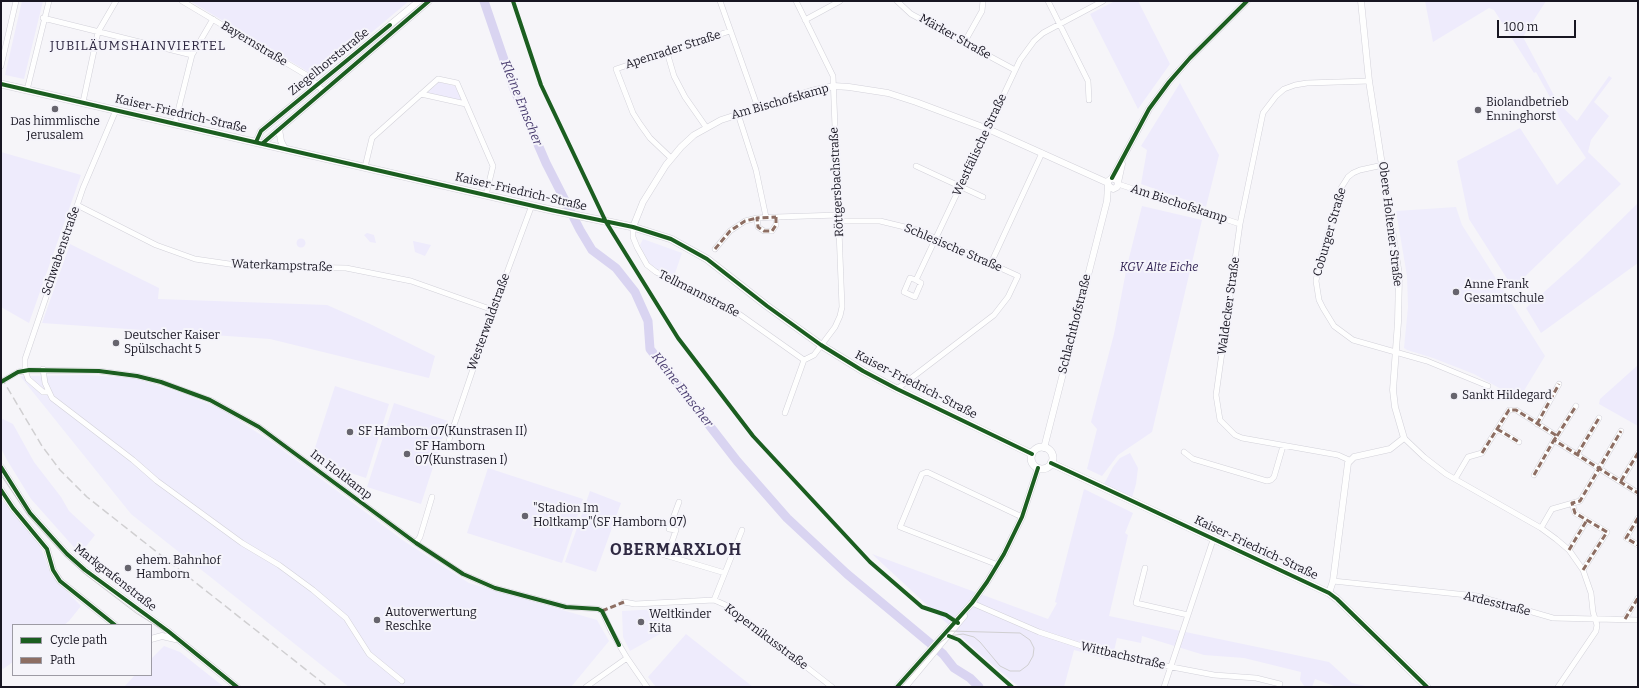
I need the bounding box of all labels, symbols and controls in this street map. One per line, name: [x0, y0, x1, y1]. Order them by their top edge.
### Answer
street label: Märker Straße: [917, 11, 993, 63]
scale bar: [1499, 12, 1578, 38]
street label: Bayernstraße: [218, 19, 290, 69]
text: 100 m: [1504, 20, 1538, 34]
street label: Ziegelhorststraße: [286, 25, 372, 99]
street label: Apenrader Straße: [623, 28, 723, 72]
district label: JUBILÄUMSHAINVIERTEL: [50, 38, 226, 54]
water label: Kleine Emscher: [497, 58, 545, 148]
street label: Am Bischofskamp: [730, 81, 830, 123]
street label: Kaiser-Friedrich-Straße: [114, 92, 248, 136]
street label: Westfälische Straße: [950, 92, 1010, 198]
place label: Biolandbetrieb Enninghorst: [1486, 96, 1569, 124]
marker: Das himmlische Jerusalem: [50, 104, 60, 114]
marker: Biolandbetrieb Enninghorst: [1473, 105, 1483, 115]
place label: Das himmlische Jerusalem: [10, 115, 100, 143]
street label: Röttgersbachstraße: [827, 127, 847, 237]
street label: Obere Holtener Straße: [1375, 161, 1405, 287]
street label: Kaiser-Friedrich-Straße: [454, 170, 588, 214]
street label: Am Bischofskamp: [1129, 182, 1229, 226]
street label: Coburger Straße: [1310, 186, 1350, 278]
street label: Schwabenstraße: [39, 205, 83, 297]
street label: Schlesische Straße: [902, 221, 1004, 275]
street label: Waldecker Straße: [1215, 256, 1243, 356]
street label: Waterkampstraße: [231, 257, 333, 275]
park label: KGV Alte Eiche: [1120, 261, 1198, 275]
street label: Tellmannstraße: [656, 267, 742, 321]
street label: Westerwaldstraße: [465, 272, 513, 372]
street label: Schlachthofstraße: [1056, 273, 1094, 375]
place label: Anne Frank Gesamtschule: [1464, 278, 1544, 306]
marker: Anne Frank Gesamtschule: [1451, 287, 1461, 297]
place label: Deutscher Kaiser Spülschacht 5: [124, 329, 220, 357]
marker: Deutscher Kaiser Spülschacht 5: [111, 338, 121, 348]
street label: Kaiser-Friedrich-Straße: [853, 348, 979, 422]
water label: Kleine Emscher: [648, 349, 716, 431]
place label: Sankt Hildegard: [1462, 389, 1552, 403]
marker: Sankt Hildegard: [1449, 391, 1459, 401]
place label: SF Hamborn 07(Kunstrasen II): [358, 425, 527, 439]
marker: SF Hamborn 07(Kunstrasen II): [345, 427, 355, 437]
place label: SF Hamborn 07(Kunstrasen I): [415, 440, 507, 468]
street label: Im Holtkamp: [307, 447, 375, 503]
marker: SF Hamborn 07(Kunstrasen I): [402, 449, 412, 459]
place label: "Stadion Im Holtkamp"(SF Hamborn 07): [533, 502, 686, 530]
marker: "Stadion Im Holtkamp"(SF Hamborn 07): [520, 511, 530, 521]
street label: Kaiser-Friedrich-Straße: [1192, 513, 1320, 583]
street label: Markgrafenstraße: [71, 541, 159, 615]
district label: OBERMARXLOH: [610, 541, 742, 561]
place label: ehem. Bahnhof Hamborn: [136, 554, 221, 582]
marker: ehem. Bahnhof Hamborn: [123, 563, 133, 573]
street label: Ardesstraße: [1462, 589, 1532, 619]
street label: Kopernikusstraße: [722, 601, 810, 673]
place label: Autoverwertung Reschke: [385, 606, 477, 634]
place label: Weltkinder Kita: [649, 608, 711, 636]
marker: Autoverwertung Reschke: [372, 615, 382, 625]
marker: Weltkinder Kita: [636, 617, 646, 627]
legend: [12, 624, 152, 676]
text: Cycle path: [50, 633, 107, 647]
street label: Wittbachstraße: [1079, 639, 1167, 673]
text: Path: [50, 653, 75, 667]

